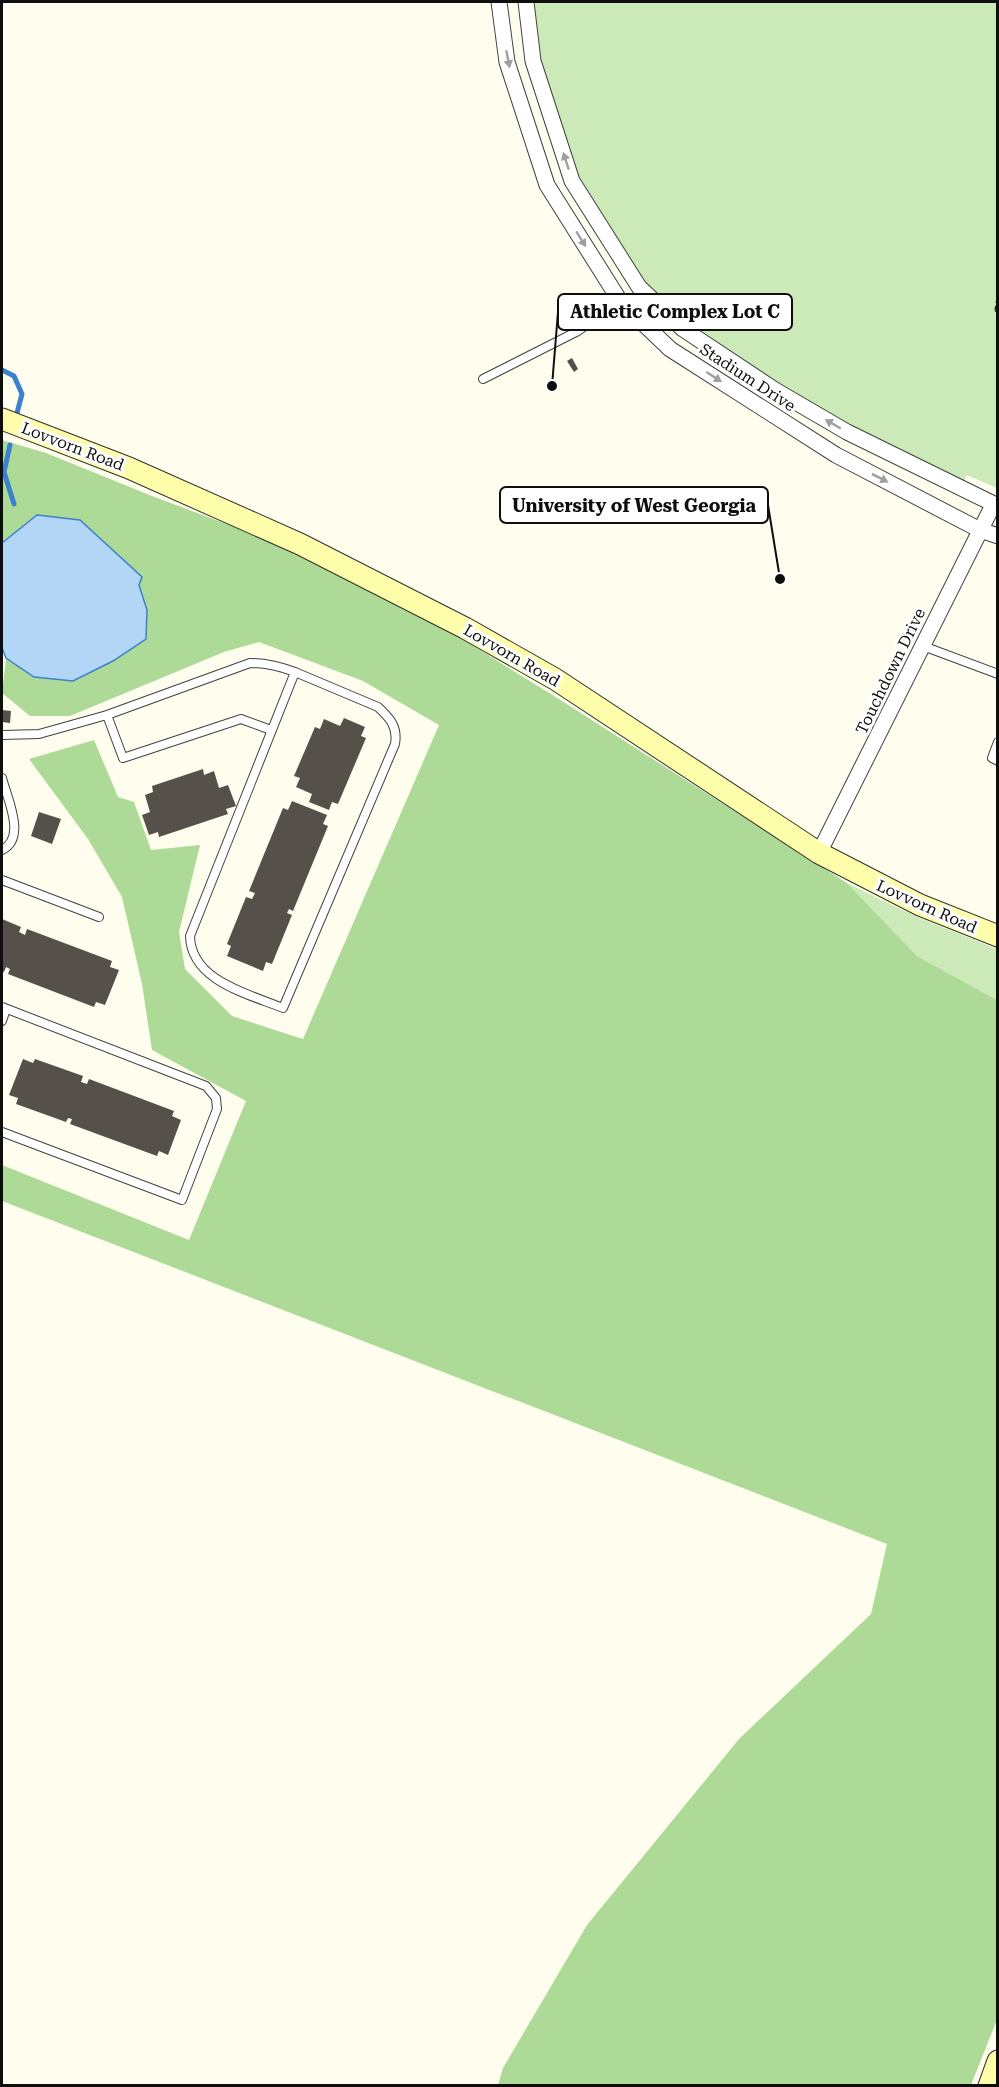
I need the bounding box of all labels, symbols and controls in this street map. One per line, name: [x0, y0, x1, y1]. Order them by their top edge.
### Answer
one-way arrow: [503, 50, 513, 69]
one-way arrow: [561, 152, 570, 170]
one-way arrow: [575, 230, 586, 247]
callout: Athletic Complex Lot C: [558, 294, 792, 330]
text: Athletic Complex Lot C: [570, 301, 780, 322]
street label: Stadium Drive: [696, 339, 799, 415]
one-way arrow: [706, 371, 722, 382]
street label: Lovvorn Road: [19, 418, 127, 475]
one-way arrow: [824, 419, 841, 429]
one-way arrow: [872, 473, 889, 483]
callout: University of West Georgia: [500, 487, 768, 523]
text: University of West Georgia: [512, 495, 756, 516]
street label: Touchdown Drive: [852, 605, 929, 737]
street label: Lovvorn Road: [460, 620, 563, 691]
street label: Lovvorn Road: [874, 876, 980, 937]

